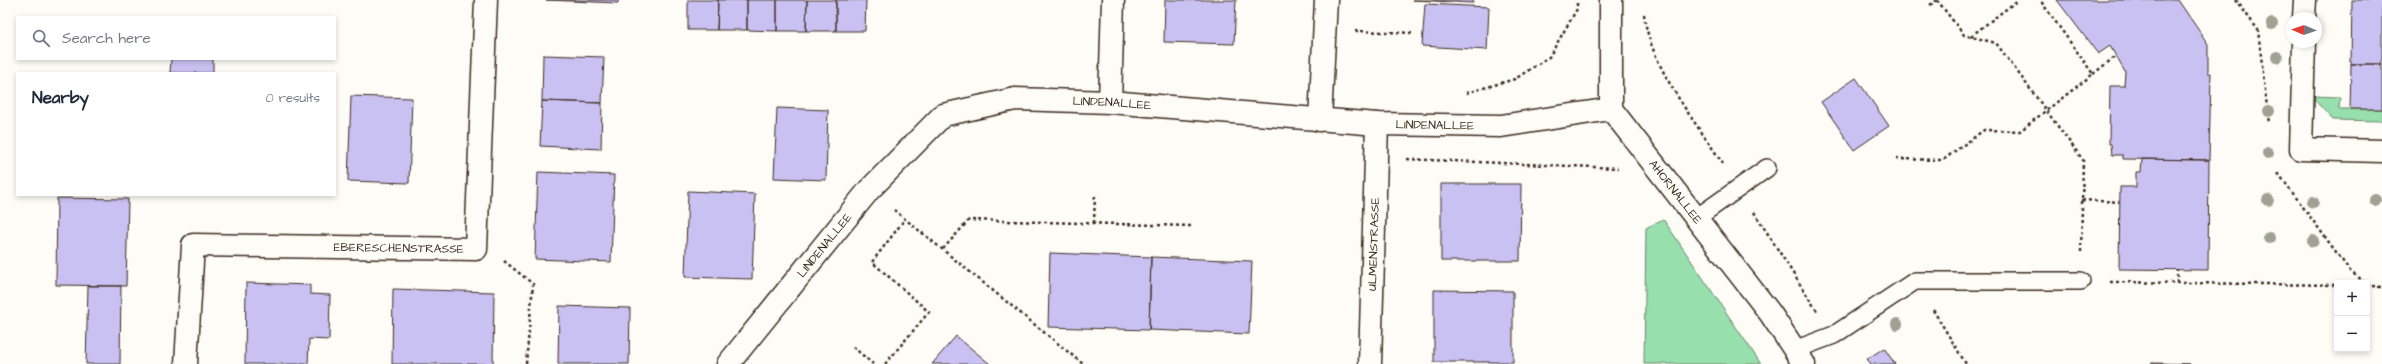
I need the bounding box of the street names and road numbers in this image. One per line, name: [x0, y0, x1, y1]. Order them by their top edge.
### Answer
street label: LINDENALLEE: [1072, 92, 1152, 114]
street label: LINDENALLEE: [1396, 116, 1474, 134]
street label: AHORNALLEE: [1645, 156, 1706, 228]
street label: ULMENSTRASSE: [1364, 197, 1383, 291]
street label: LINDENALLEE: [793, 209, 856, 281]
street label: EBERESCHENSTRASSE: [333, 238, 464, 257]

